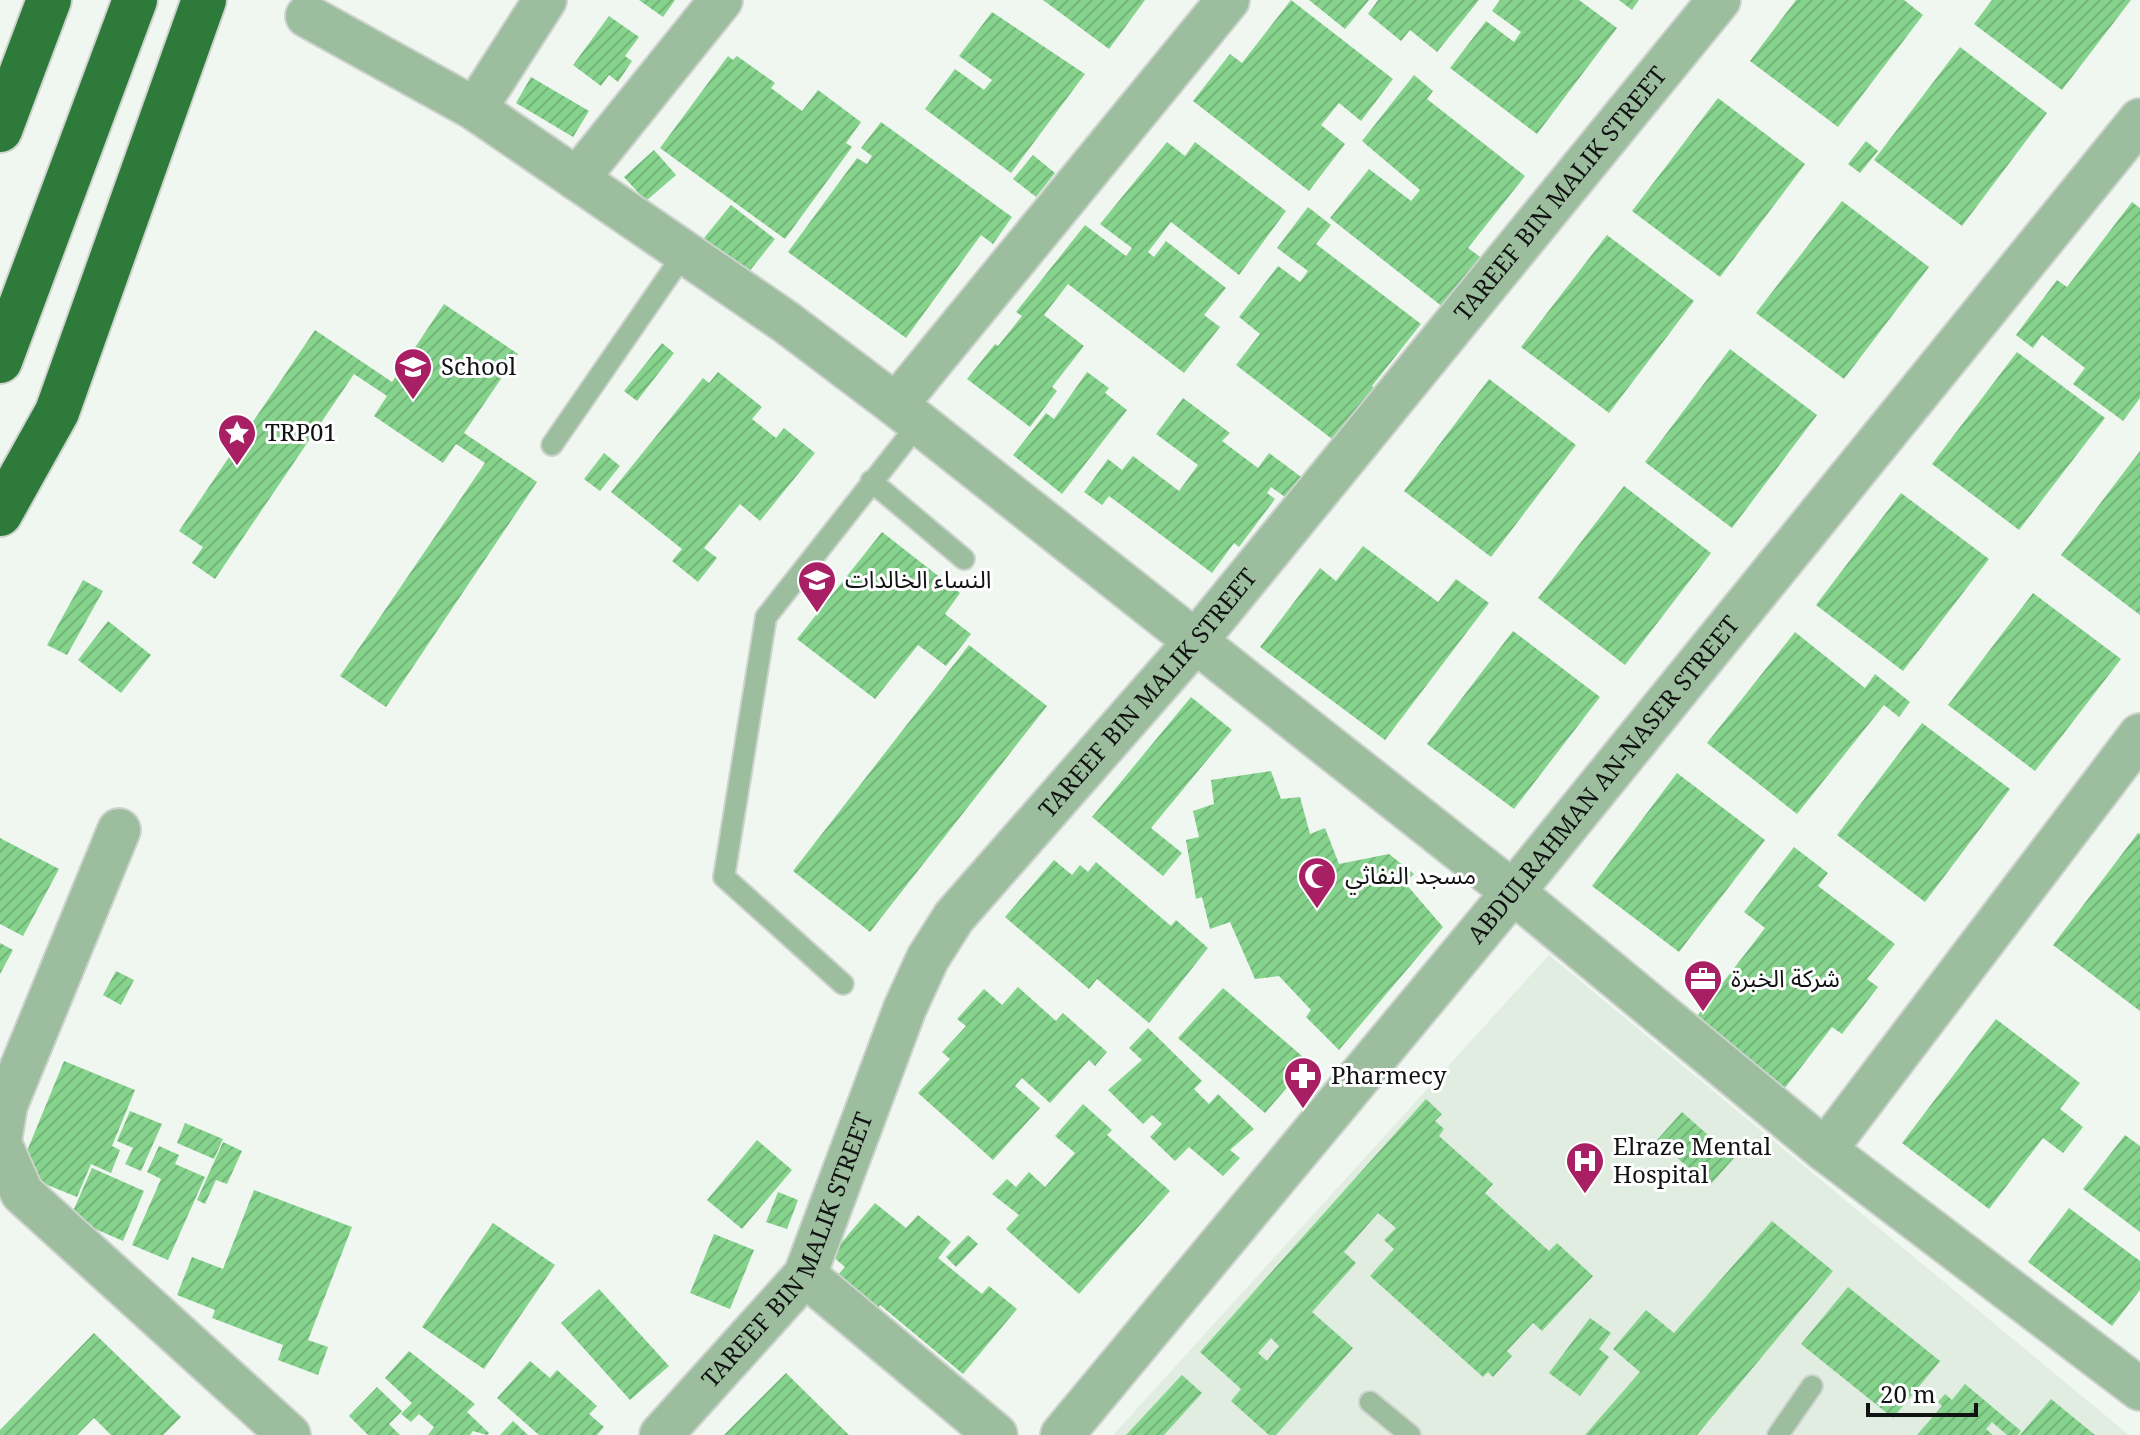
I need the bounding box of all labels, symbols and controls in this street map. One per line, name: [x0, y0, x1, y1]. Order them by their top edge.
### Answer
street label: TAREEF BIN MALIK STREET: [1446, 59, 1673, 327]
school or university icon: School: [392, 346, 434, 401]
place label: School: [441, 349, 517, 382]
place icon: TRP01: [216, 412, 258, 467]
place label: TRP01: [265, 415, 337, 448]
school or university icon: النساء الخالدات: [796, 559, 838, 614]
street label: TAREEF BIN MALIK STREET: [1030, 561, 1264, 824]
place label: النساء الخالدات: [845, 562, 991, 595]
street label: ABDULRAHMAN AN-NASER STREET: [1459, 608, 1746, 950]
mosque icon: مسجد النفاثي: [1296, 855, 1338, 910]
place label: مسجد النفاثي: [1345, 858, 1476, 895]
office icon: شركة الخبرة: [1682, 958, 1724, 1013]
place label: شركة الخبرة: [1731, 961, 1840, 994]
pharmacy icon: Pharmecy: [1282, 1055, 1324, 1110]
place label: Pharmecy: [1331, 1058, 1447, 1091]
street label: TAREEF BIN MALIK STREET: [693, 1107, 880, 1394]
place label: Elraze Mental Hospital: [1613, 1129, 1772, 1190]
hospital icon: Elraze Mental Hospital: [1564, 1140, 1606, 1195]
scale bar: [1868, 1367, 1976, 1417]
text: 20 m: [1880, 1377, 1936, 1410]

